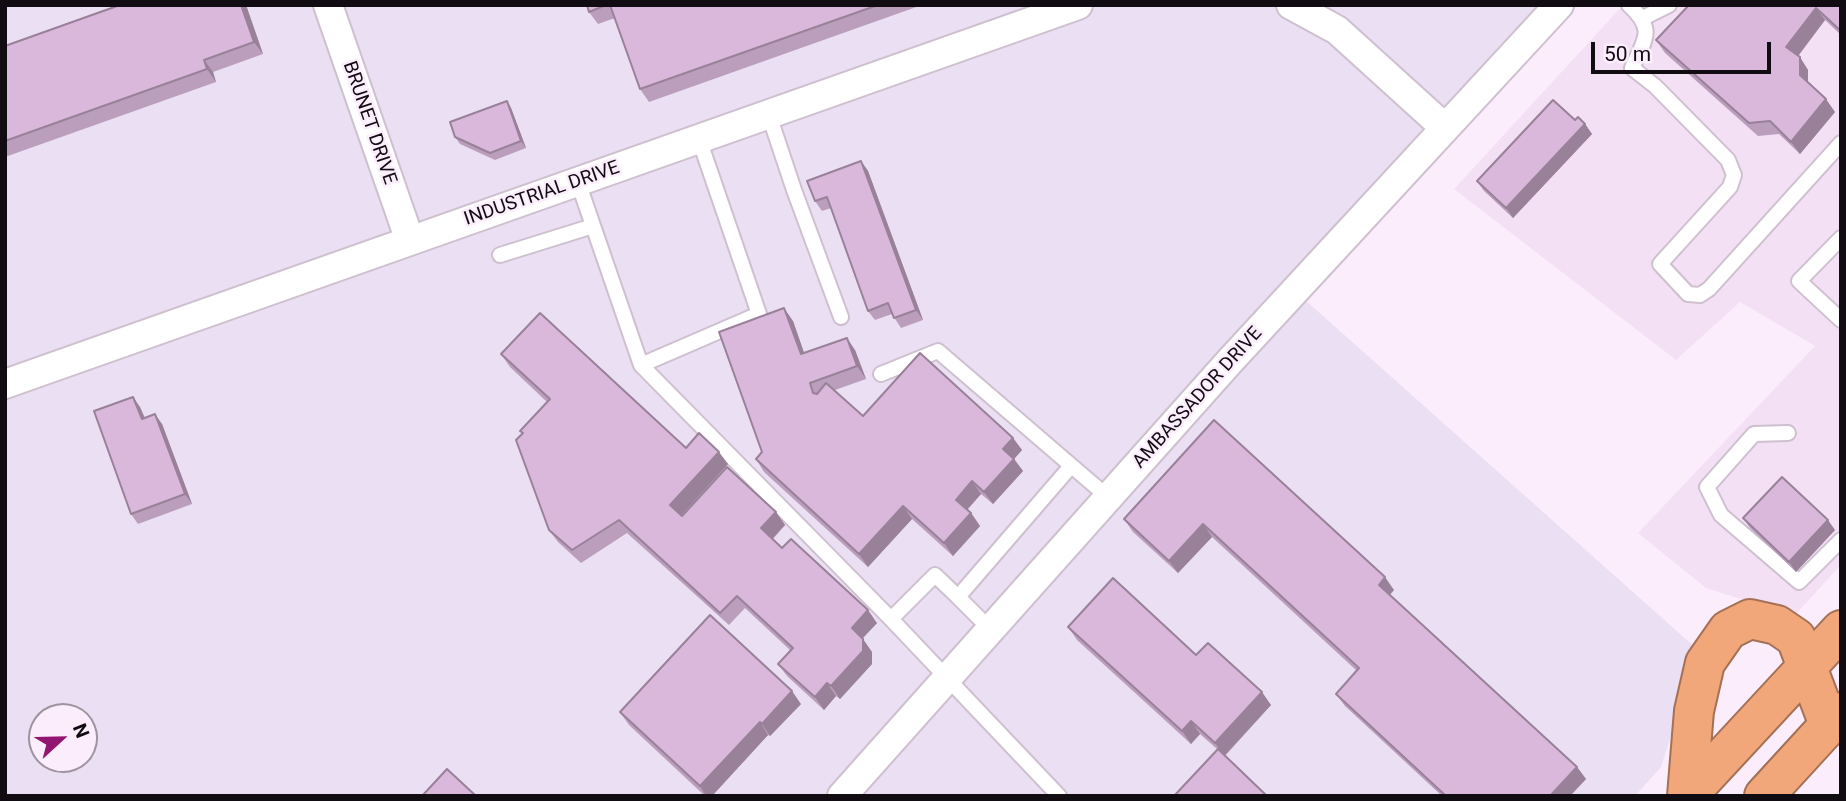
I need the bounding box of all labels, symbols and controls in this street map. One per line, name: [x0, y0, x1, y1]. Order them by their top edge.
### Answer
scale bar: [1594, 28, 1774, 72]
text: 50 m: [1604, 42, 1651, 66]
street label: BRUNET DRIVE: [337, 58, 401, 188]
street label: INDUSTRIAL DRIVE: [461, 157, 623, 231]
street label: AMBASSADOR DRIVE: [1129, 323, 1267, 473]
north arrow: [28, 703, 98, 773]
text: N: [68, 720, 94, 741]

